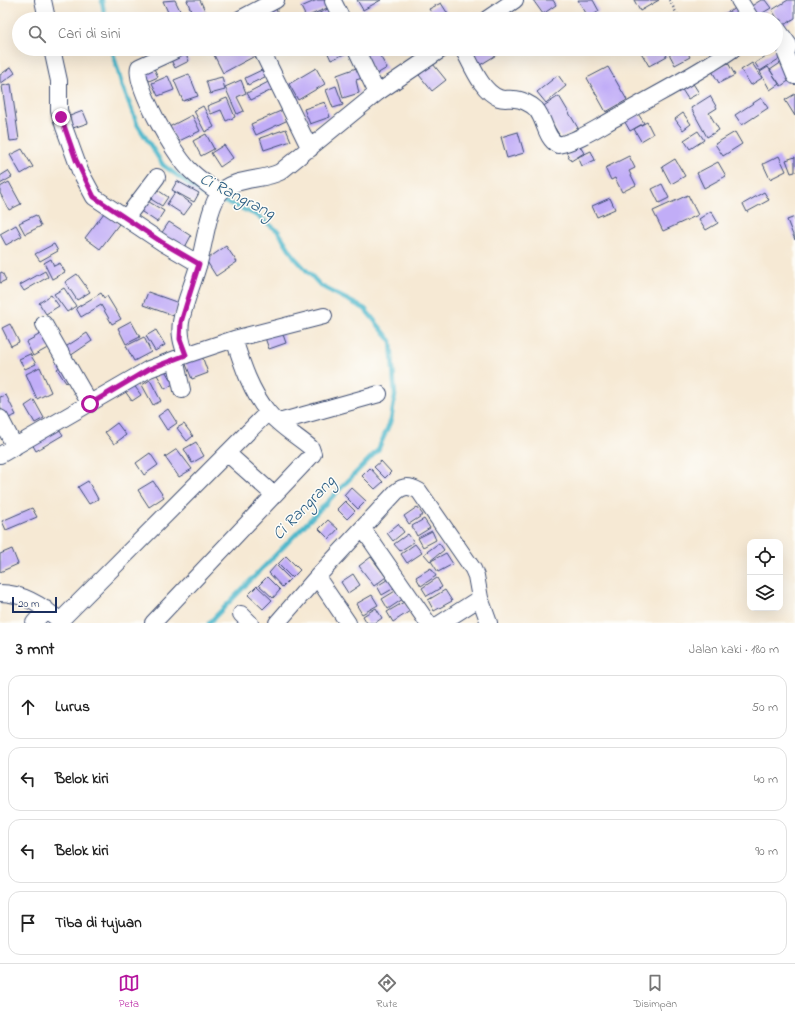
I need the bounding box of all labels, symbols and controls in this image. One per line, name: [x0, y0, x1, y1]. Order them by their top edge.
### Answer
search box: [12, 12, 783, 56]
icon: search: [26, 23, 48, 45]
text: Cari di sini: [58, 23, 121, 45]
route end: [52, 108, 70, 126]
water label: Ci Rangrang: [195, 167, 280, 227]
route start: [81, 395, 99, 413]
water label: Ci Rangrang: [267, 470, 342, 547]
map controls: [747, 539, 783, 611]
button: locate: [747, 539, 783, 575]
button: layers: [747, 575, 783, 611]
scale bar: [12, 595, 57, 614]
text: 20 m: [18, 596, 40, 612]
text: 3 mnt: [16, 637, 55, 662]
text: Jalan kaki · 180 m: [689, 640, 779, 659]
icon: ahead: [17, 696, 39, 718]
text: Lurus: [55, 696, 90, 718]
text: 50 m: [752, 698, 778, 717]
icon: left: [17, 768, 39, 790]
text: Belok kiri: [55, 768, 109, 790]
text: 40 m: [754, 770, 778, 789]
icon: left: [17, 840, 39, 862]
text: Belok kiri: [55, 840, 109, 862]
text: 90 m: [755, 842, 778, 861]
icon: arrive: [17, 912, 39, 934]
text: Tiba di tujuan: [55, 912, 142, 934]
tab: Peta: [118, 972, 140, 1012]
tab: Rute: [376, 972, 398, 1012]
tab: Disimpan: [634, 972, 677, 1012]

